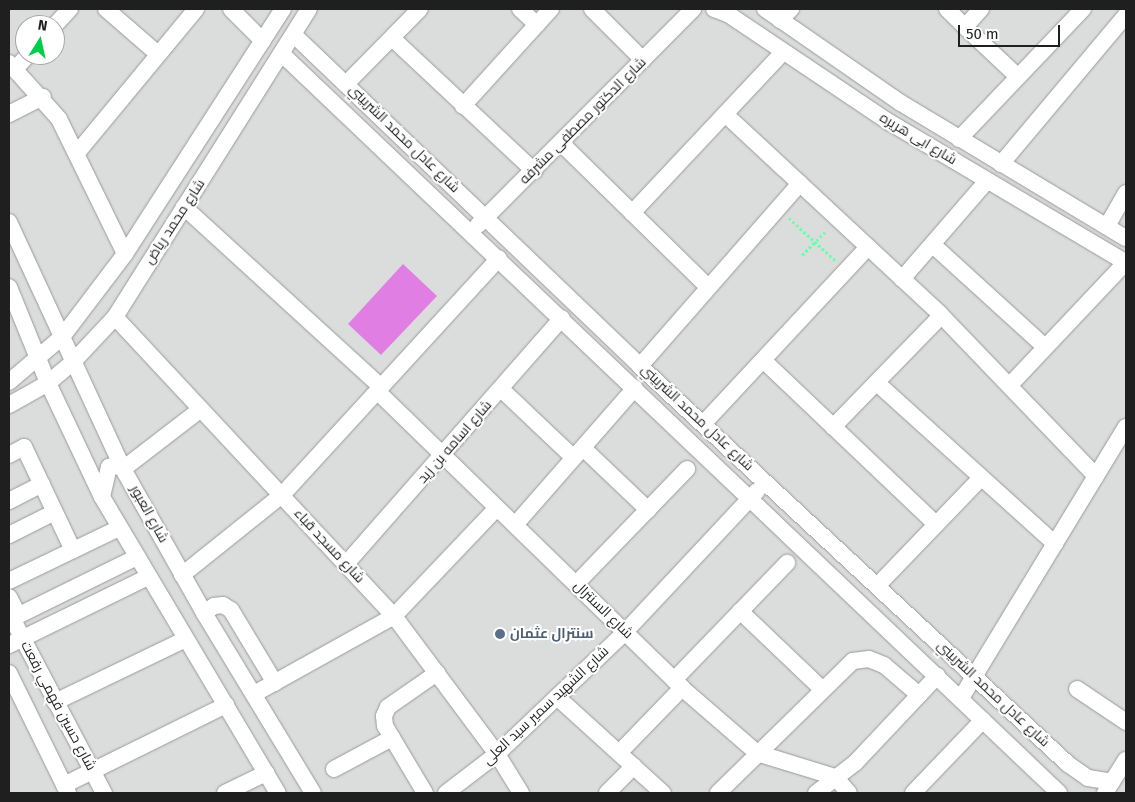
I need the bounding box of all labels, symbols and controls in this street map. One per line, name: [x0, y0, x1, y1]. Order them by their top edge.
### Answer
north arrow: [15, 15, 65, 65]
scale bar: [960, 15, 1062, 47]
text: N: [36, 17, 49, 35]
text: 50 m: [966, 25, 999, 43]
street label: شارع الدكتور مصطفى مشرفه: [516, 54, 650, 188]
street label: شارع عادل محمد الشربيني: [345, 82, 463, 196]
street label: شارع ابى هريره: [876, 109, 960, 169]
street label: شارع محمد رياض: [141, 176, 209, 268]
street label: شارع عادل محمد الشربيني: [637, 361, 757, 475]
street label: شارع اسامه بن زيد: [414, 397, 496, 487]
street label: شارع العبور: [126, 482, 172, 546]
street label: شارع مسجد قباء: [290, 505, 368, 587]
street label: شارع السنترال: [570, 578, 636, 642]
place label: سنترال عثمان: [510, 626, 593, 642]
marker: سنترال عثمان: [494, 628, 506, 640]
street label: شارع عادل محمد الشربيني: [933, 637, 1053, 751]
street label: شارع حسين فهمي رفعت: [17, 638, 99, 774]
street label: شارع الشهيد سمير سيد العلى: [479, 643, 613, 769]

